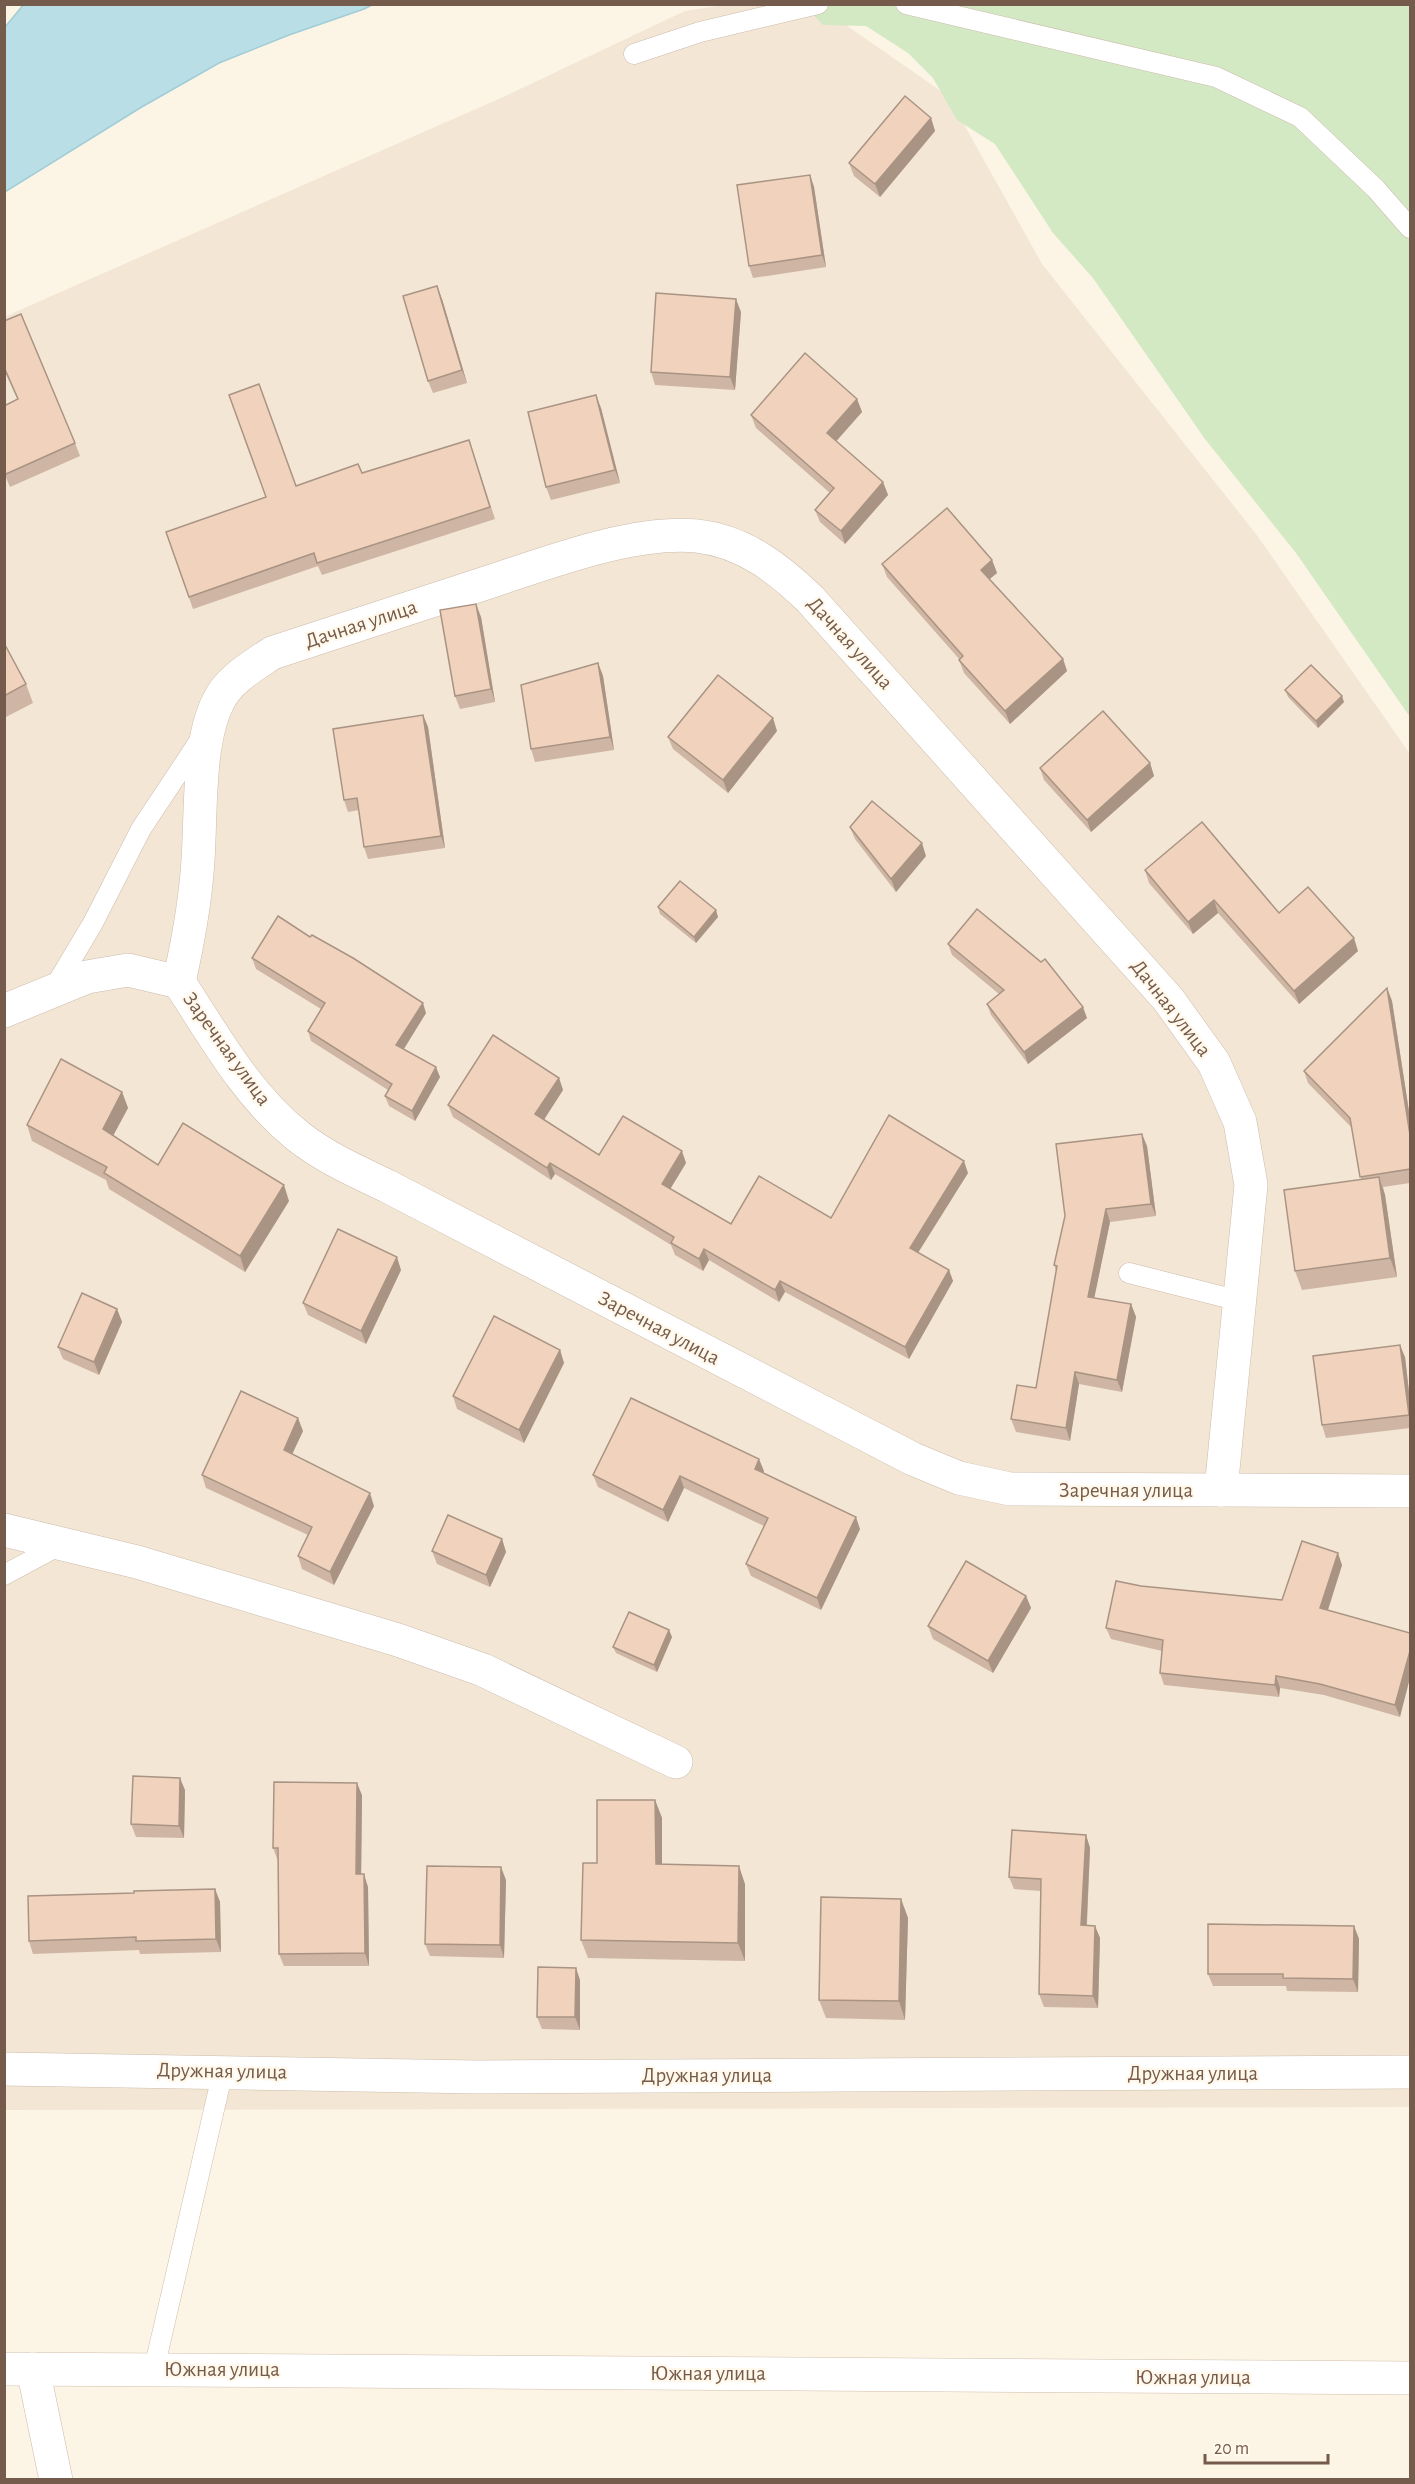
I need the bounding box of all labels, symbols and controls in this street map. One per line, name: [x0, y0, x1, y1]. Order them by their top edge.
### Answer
street label: Дачная улица: [803, 593, 897, 694]
street label: Дачная улица: [302, 596, 420, 652]
street label: Дачная улица: [1127, 956, 1215, 1061]
street label: Заречная улица: [179, 989, 275, 1110]
street label: Заречная улица: [595, 1287, 723, 1369]
street label: Заречная улица: [1059, 1480, 1193, 1501]
street label: Дружная улица: [157, 2059, 288, 2083]
street label: Дружная улица: [1128, 2063, 1259, 2084]
street label: Дружная улица: [642, 2065, 773, 2086]
street label: Южная улица: [164, 2359, 280, 2380]
street label: Южная улица: [650, 2363, 766, 2384]
street label: Южная улица: [1135, 2367, 1251, 2388]
scale bar: [1205, 2427, 1328, 2465]
text: 20 m: [1214, 2440, 1249, 2458]

